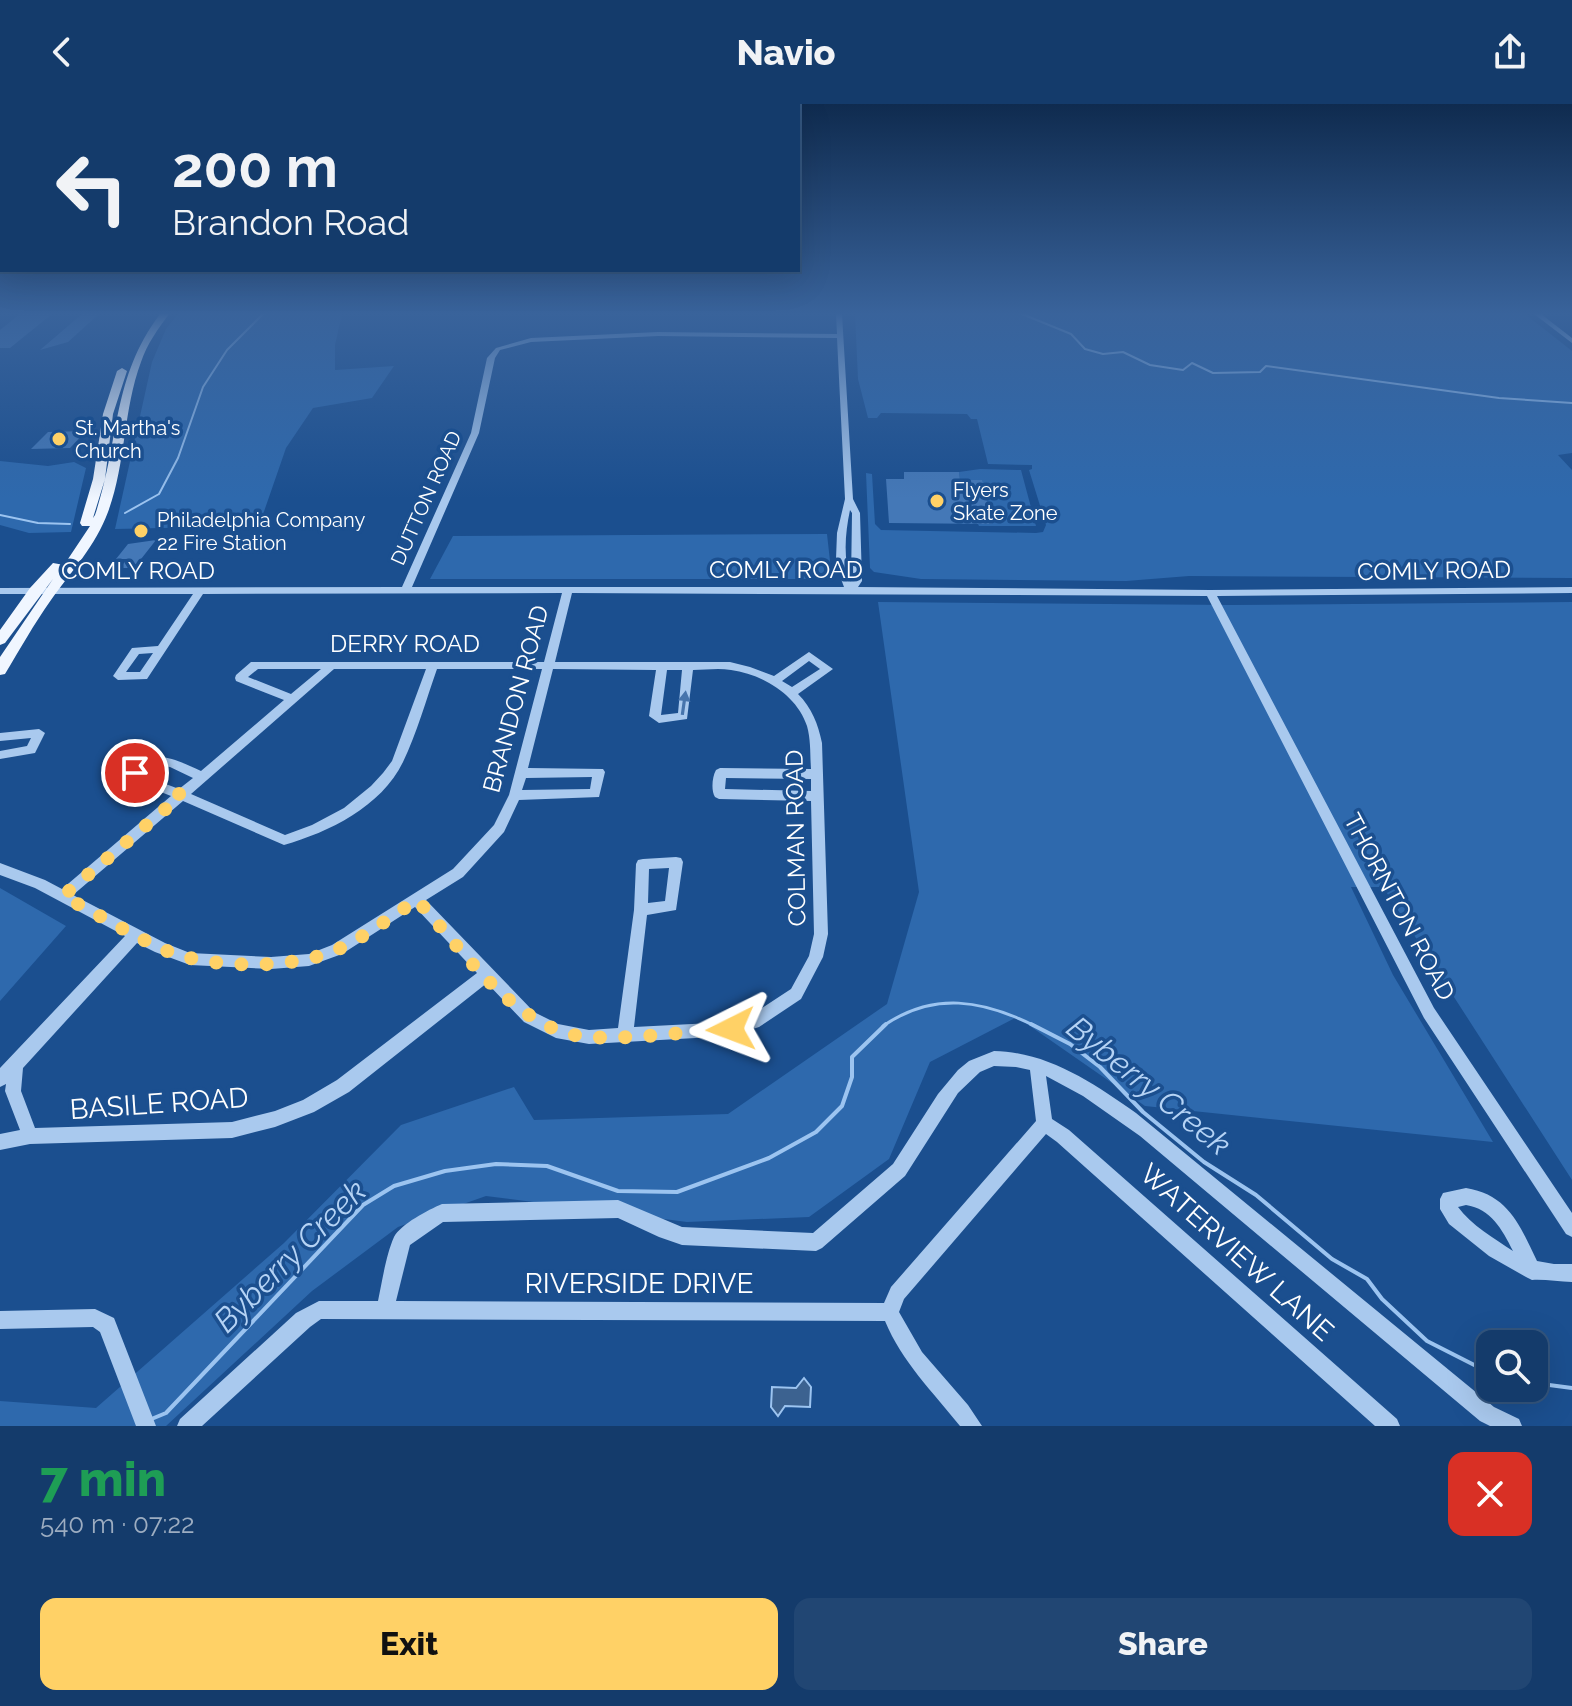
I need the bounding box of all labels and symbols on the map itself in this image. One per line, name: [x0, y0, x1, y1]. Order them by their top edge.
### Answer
place label: St. Martha's Church: [75, 416, 180, 463]
street label: DUTTON ROAD: [386, 427, 466, 569]
marker: St. Martha's Church: [50, 430, 68, 448]
place label: Flyers Skate Zone: [953, 478, 1058, 525]
marker: Flyers Skate Zone: [928, 492, 946, 510]
place label: Philadelphia Company 22 Fire Station: [157, 508, 365, 555]
marker: Philadelphia Company 22 Fire Station: [132, 522, 150, 540]
street label: COMLY ROAD: [709, 555, 863, 584]
street label: COMLY ROAD: [1357, 555, 1511, 586]
street label: COMLY ROAD: [61, 556, 215, 585]
street label: BRANDON ROAD: [477, 602, 554, 796]
street label: DERRY ROAD: [330, 629, 480, 658]
one-way arrow: [678, 691, 691, 716]
pin: [101, 739, 169, 807]
street label: COLMAN ROAD: [779, 749, 812, 927]
street label: THORNTON ROAD: [1338, 808, 1461, 1005]
position arrow: [689, 987, 773, 1071]
water label: Byberry Creek: [1060, 1008, 1239, 1163]
street label: BASILE ROAD: [69, 1081, 249, 1126]
street label: WATERVIEW LANE: [1133, 1157, 1340, 1348]
water label: Byberry Creek: [206, 1172, 373, 1339]
street label: RIVERSIDE DRIVE: [524, 1267, 754, 1300]

